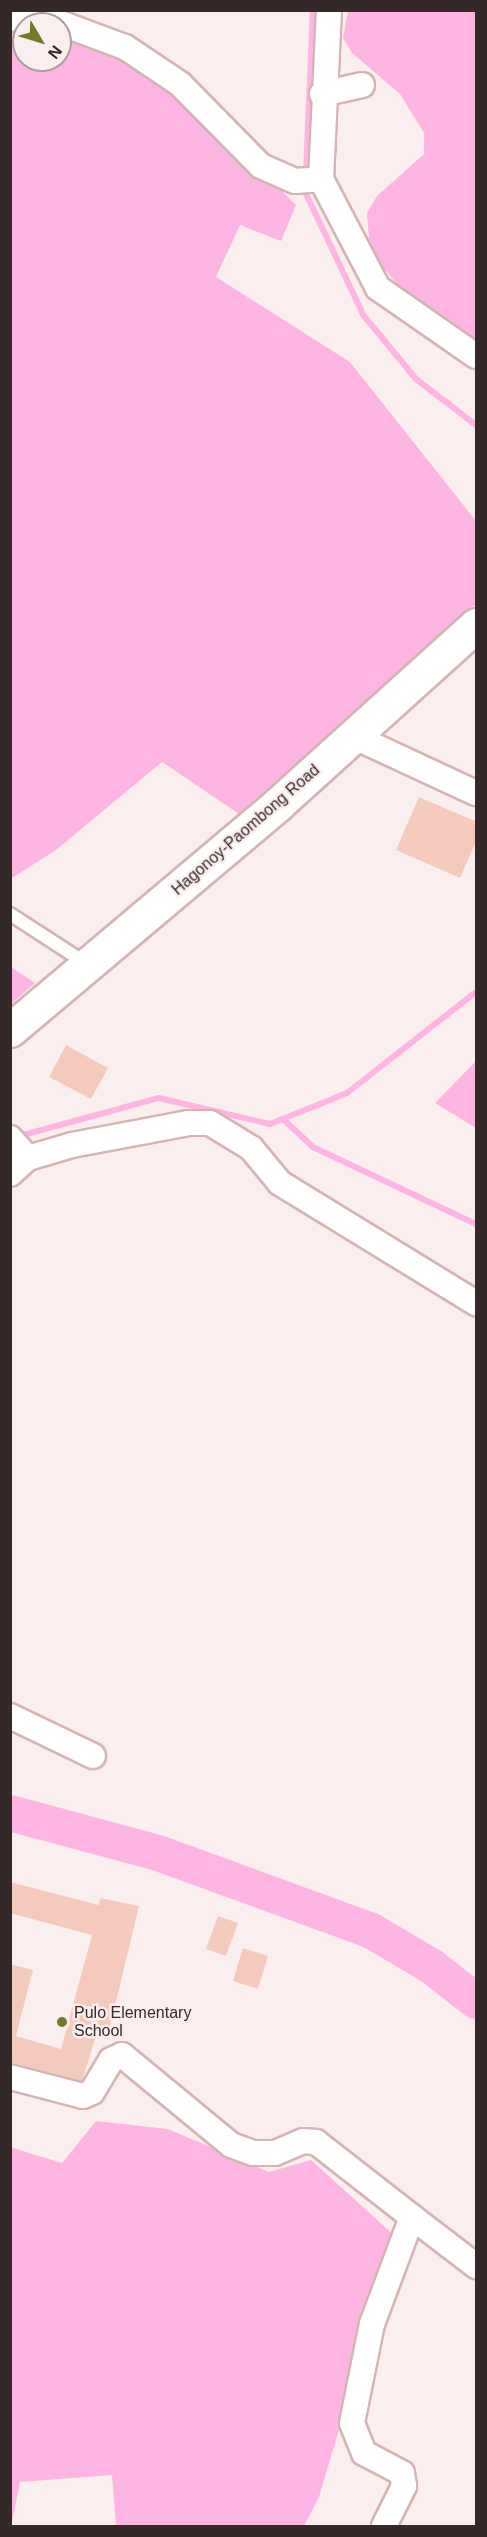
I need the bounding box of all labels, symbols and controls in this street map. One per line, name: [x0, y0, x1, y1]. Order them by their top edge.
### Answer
north arrow: [12, 12, 72, 72]
text: N: [45, 42, 65, 62]
street label: Hagonoy-Paombong Road: [168, 761, 324, 899]
place label: Pulo Elementary School: [74, 2003, 191, 2041]
marker: Pulo Elementary School: [55, 2015, 69, 2029]

